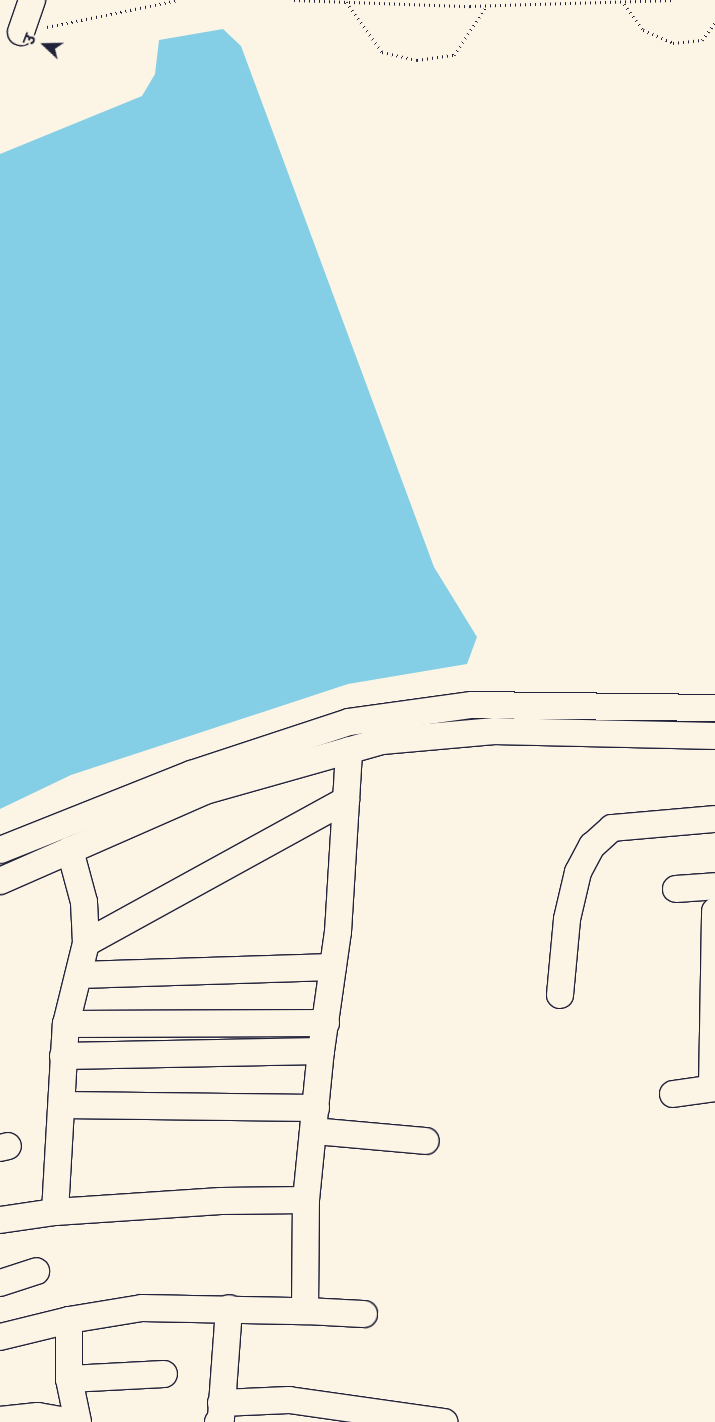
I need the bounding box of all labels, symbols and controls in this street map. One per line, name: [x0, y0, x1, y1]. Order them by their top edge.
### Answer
north arrow: [20, 20, 70, 70]
text: उ: [21, 32, 40, 47]

